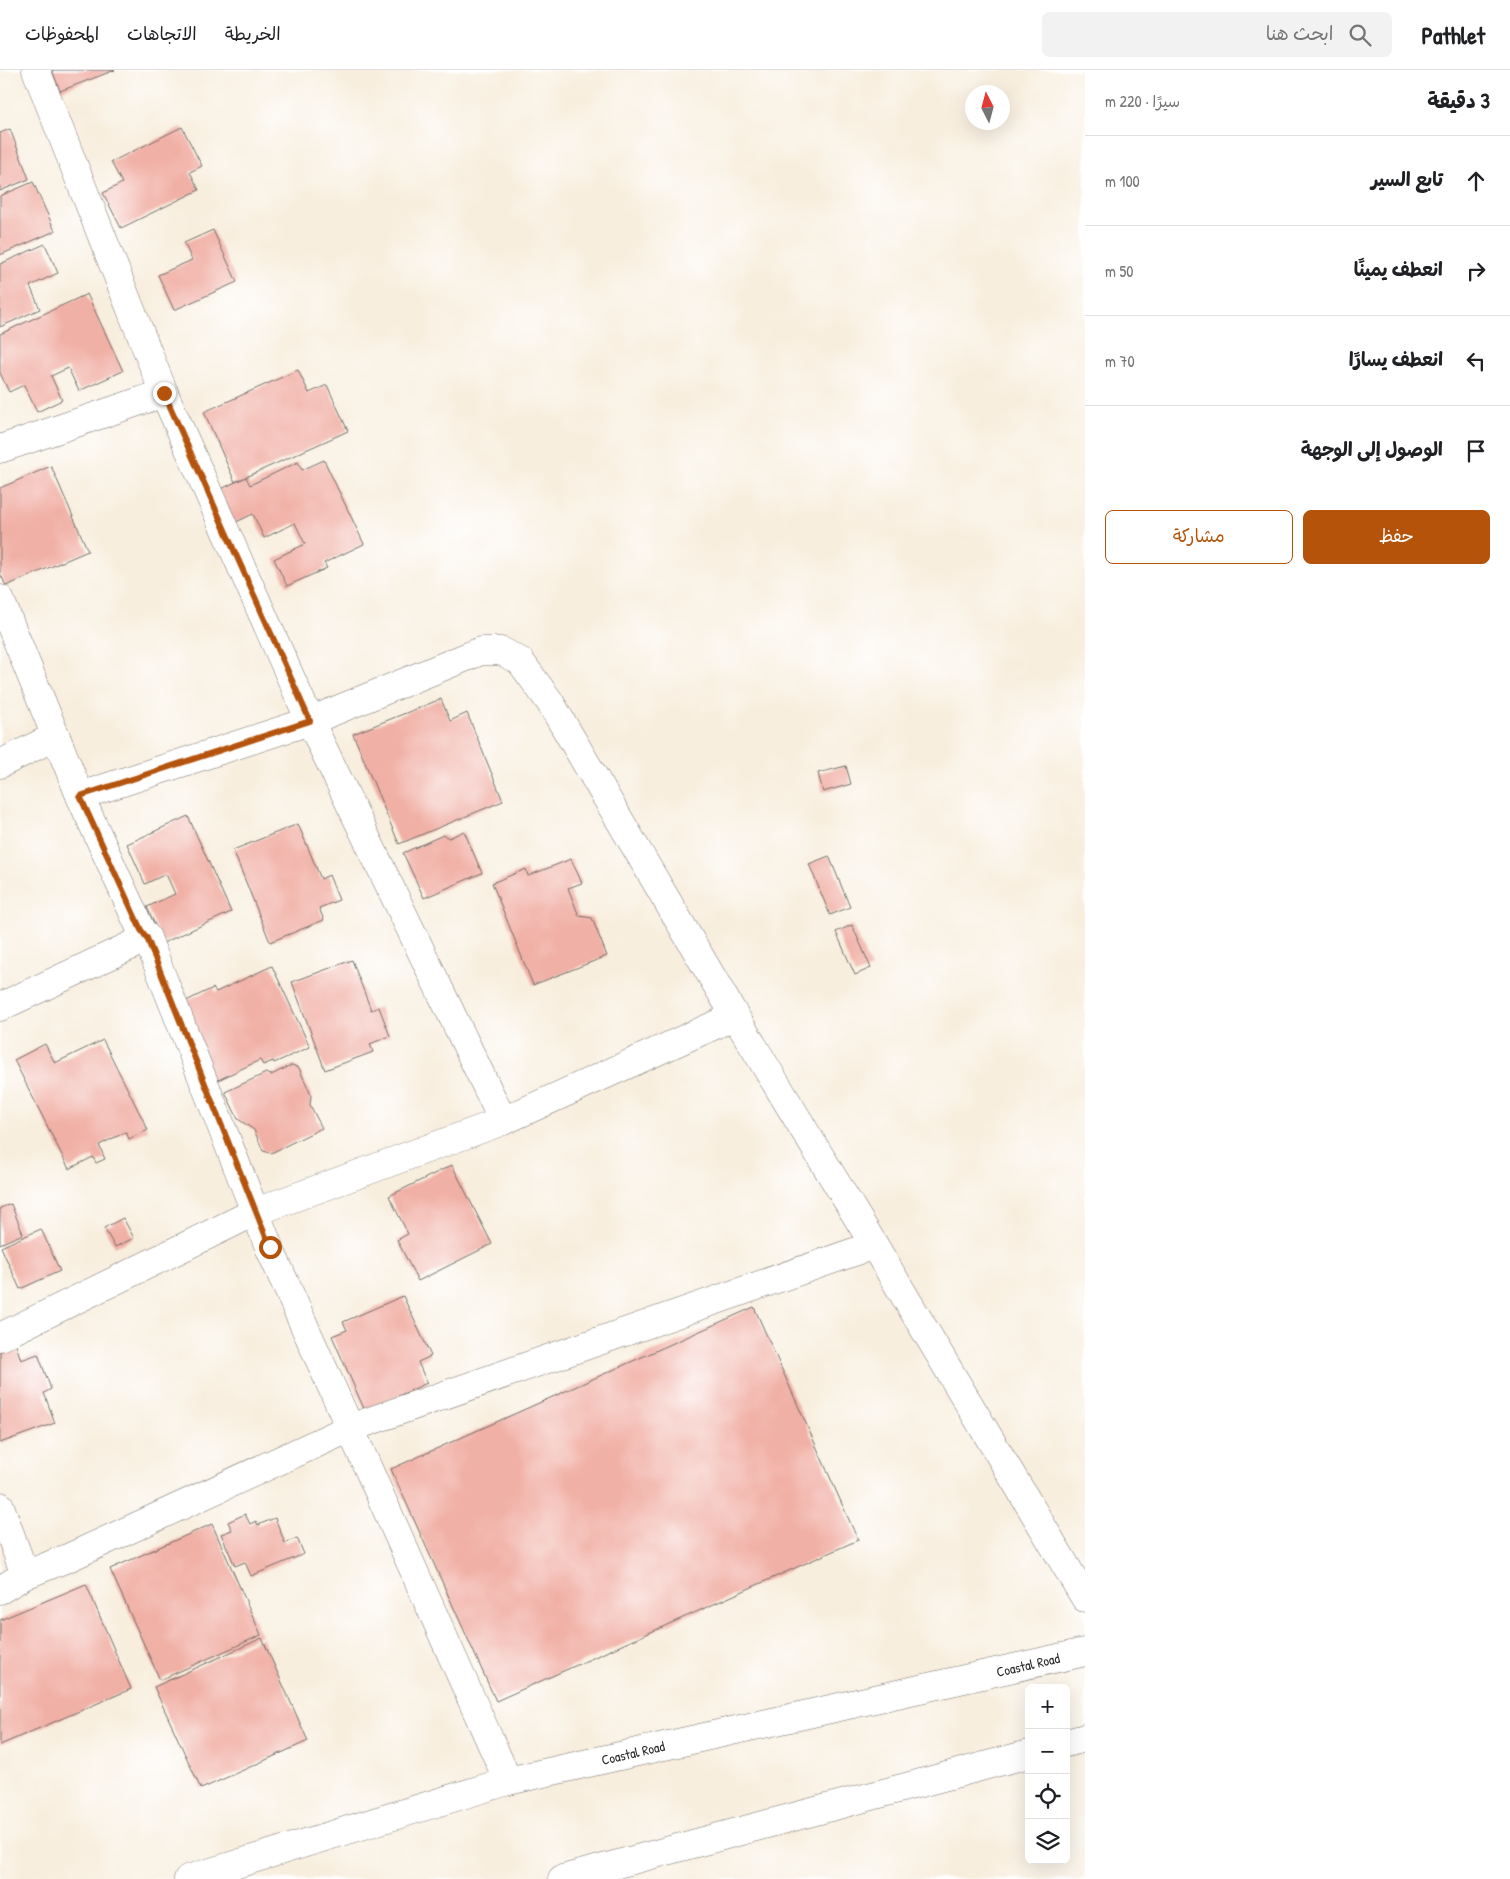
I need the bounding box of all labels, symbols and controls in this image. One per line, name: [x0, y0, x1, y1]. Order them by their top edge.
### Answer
search box: [1042, 12, 1392, 57]
text: Pathlet: [1422, 19, 1485, 51]
text: ابحث هنا: [1266, 20, 1334, 46]
text: المحفوظات: [25, 21, 99, 46]
text: الاتجاهات: [127, 21, 197, 46]
text: الخريطة: [225, 21, 281, 46]
icon: search: [1346, 21, 1374, 49]
north arrow: [965, 85, 1010, 130]
text: 3 دقيقة: [1427, 86, 1490, 115]
text: سيرًا · 220 m: [1105, 90, 1180, 112]
text: تابع السير: [1371, 166, 1443, 192]
icon: ahead: [1462, 167, 1490, 195]
text: 100 m: [1105, 170, 1140, 192]
text: انعطف يمينًا: [1354, 256, 1443, 282]
icon: right: [1462, 257, 1490, 285]
text: 50 m: [1105, 260, 1134, 282]
text: انعطف يسارًا: [1349, 346, 1443, 372]
icon: left: [1462, 347, 1490, 375]
text: 70 m: [1105, 350, 1135, 372]
route end: [153, 382, 176, 405]
text: الوصول إلى الوجهة: [1301, 436, 1443, 462]
icon: arrive: [1462, 437, 1490, 465]
button: مشاركة: [1105, 510, 1293, 564]
button: حفظ: [1303, 510, 1490, 564]
route start: [259, 1236, 282, 1259]
street label: Coastal Road: [994, 1648, 1062, 1681]
map controls: [1025, 1684, 1070, 1864]
button: +: [1025, 1684, 1070, 1729]
button: −: [1025, 1729, 1070, 1774]
street label: Coastal Road: [599, 1736, 667, 1769]
button: locate: [1025, 1774, 1070, 1819]
button: layers: [1025, 1819, 1070, 1864]

